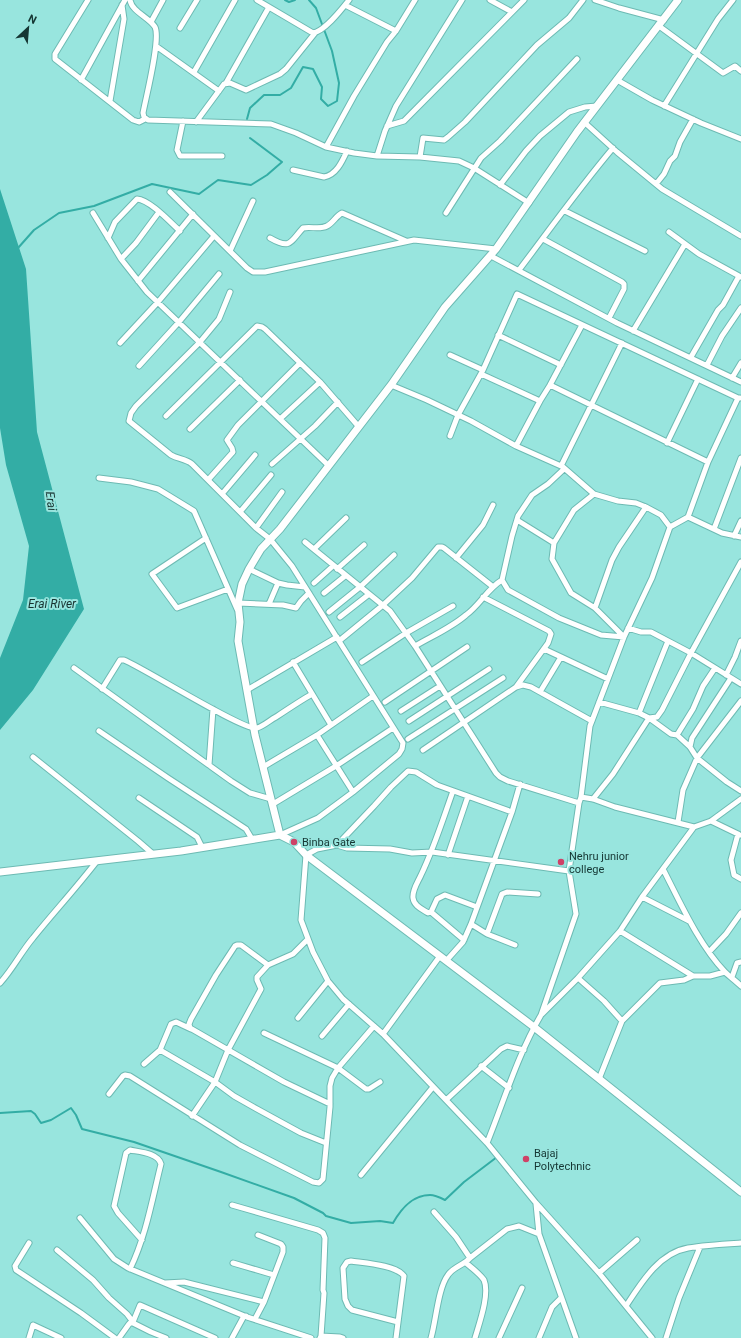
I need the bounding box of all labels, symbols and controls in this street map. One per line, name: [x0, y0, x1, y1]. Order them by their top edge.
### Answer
north arrow: [8, 8, 48, 48]
text: N: [26, 12, 39, 27]
water label: Erai: [43, 490, 59, 512]
water label: Erai River: [28, 597, 77, 611]
place label: Binba Gate: [302, 836, 356, 849]
marker: Binba Gate: [289, 837, 299, 847]
place label: Nehru junior college: [569, 850, 629, 876]
marker: Nehru junior college: [556, 857, 566, 867]
place label: Bajaj Polytechnic: [534, 1147, 591, 1173]
marker: Bajaj Polytechnic: [521, 1154, 531, 1164]

